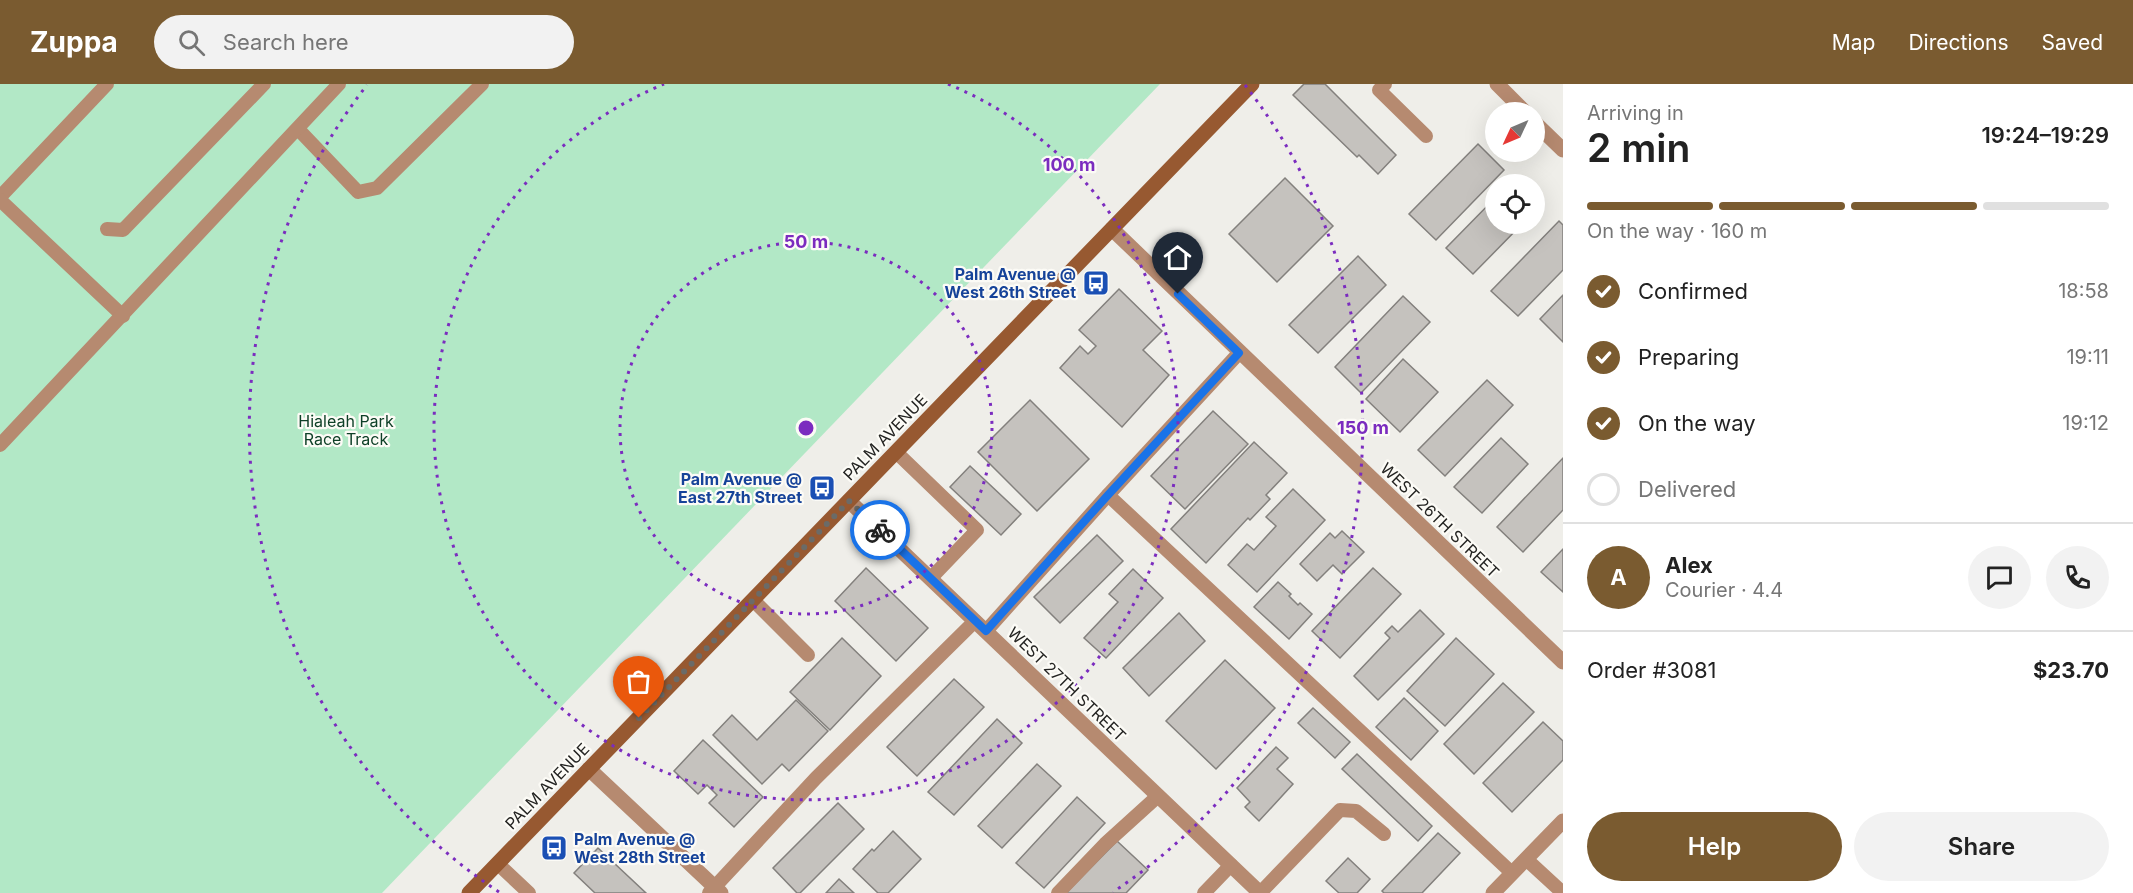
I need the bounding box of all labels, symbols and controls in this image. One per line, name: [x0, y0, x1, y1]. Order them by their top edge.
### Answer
search box: [154, 15, 574, 69]
text: Zuppa: [30, 25, 118, 59]
icon: search: [175, 26, 208, 59]
text: Search here: [223, 29, 349, 55]
text: Map: [1832, 30, 1875, 55]
text: Directions: [1908, 30, 2009, 55]
text: Saved: [2042, 30, 2103, 55]
text: Arriving in: [1587, 101, 1684, 125]
north arrow: [1485, 102, 1545, 162]
map controls: [1485, 102, 1545, 234]
text: 19:24–19:29: [1981, 122, 2109, 148]
text: 2 min: [1587, 124, 1690, 171]
text: 100 m: [1043, 154, 1095, 175]
button: locate: [1485, 174, 1545, 234]
text: On the way · 160 m: [1587, 219, 1767, 243]
text: 50 m: [784, 231, 828, 252]
pin: [1152, 232, 1203, 294]
icon: home: [1161, 241, 1194, 274]
place label: Palm Avenue @ West 26th Street: [945, 264, 1076, 302]
bus stop icon: Palm Avenue @ West 26th Street: [1081, 268, 1111, 298]
icon: check: [1587, 275, 1620, 308]
text: Confirmed: [1638, 278, 1748, 304]
text: 18:58: [2058, 279, 2109, 303]
icon: check: [1587, 341, 1620, 374]
text: Preparing: [1638, 344, 1739, 370]
text: 19:11: [2066, 345, 2109, 369]
street label: PALM AVENUE: [839, 390, 931, 484]
icon: check: [1587, 407, 1620, 440]
text: On the way: [1638, 410, 1756, 436]
park label: Hialeah Park Race Track: [298, 411, 394, 449]
text: 19:12: [2062, 411, 2109, 435]
text: 150 m: [1337, 417, 1389, 438]
centre of rings: [796, 418, 816, 438]
street label: WEST 26TH STREET: [1376, 458, 1504, 582]
place label: Palm Avenue @ East 27th Street: [678, 469, 802, 507]
bus stop icon: Palm Avenue @ East 27th Street: [807, 473, 837, 503]
text: Delivered: [1638, 476, 1736, 502]
courier: [850, 500, 910, 560]
icon: bike: [864, 514, 897, 547]
button: chat: [1968, 546, 2031, 609]
button: phone: [2046, 546, 2109, 609]
text: Alex: [1665, 552, 1713, 578]
text: A: [1610, 564, 1627, 590]
text: Courier · 4.4: [1665, 578, 1783, 602]
street label: WEST 27TH STREET: [1004, 622, 1130, 746]
pin: [613, 656, 664, 718]
text: Order #3081: [1587, 657, 1716, 683]
text: $23.70: [2033, 657, 2109, 683]
icon: bag: [622, 665, 655, 698]
street label: PALM AVENUE: [501, 739, 593, 833]
button: Help: [1587, 812, 1842, 881]
button: Share: [1854, 812, 2109, 881]
place label: Palm Avenue @ West 28th Street: [574, 829, 706, 867]
bus stop icon: Palm Avenue @ West 28th Street: [539, 833, 569, 863]

